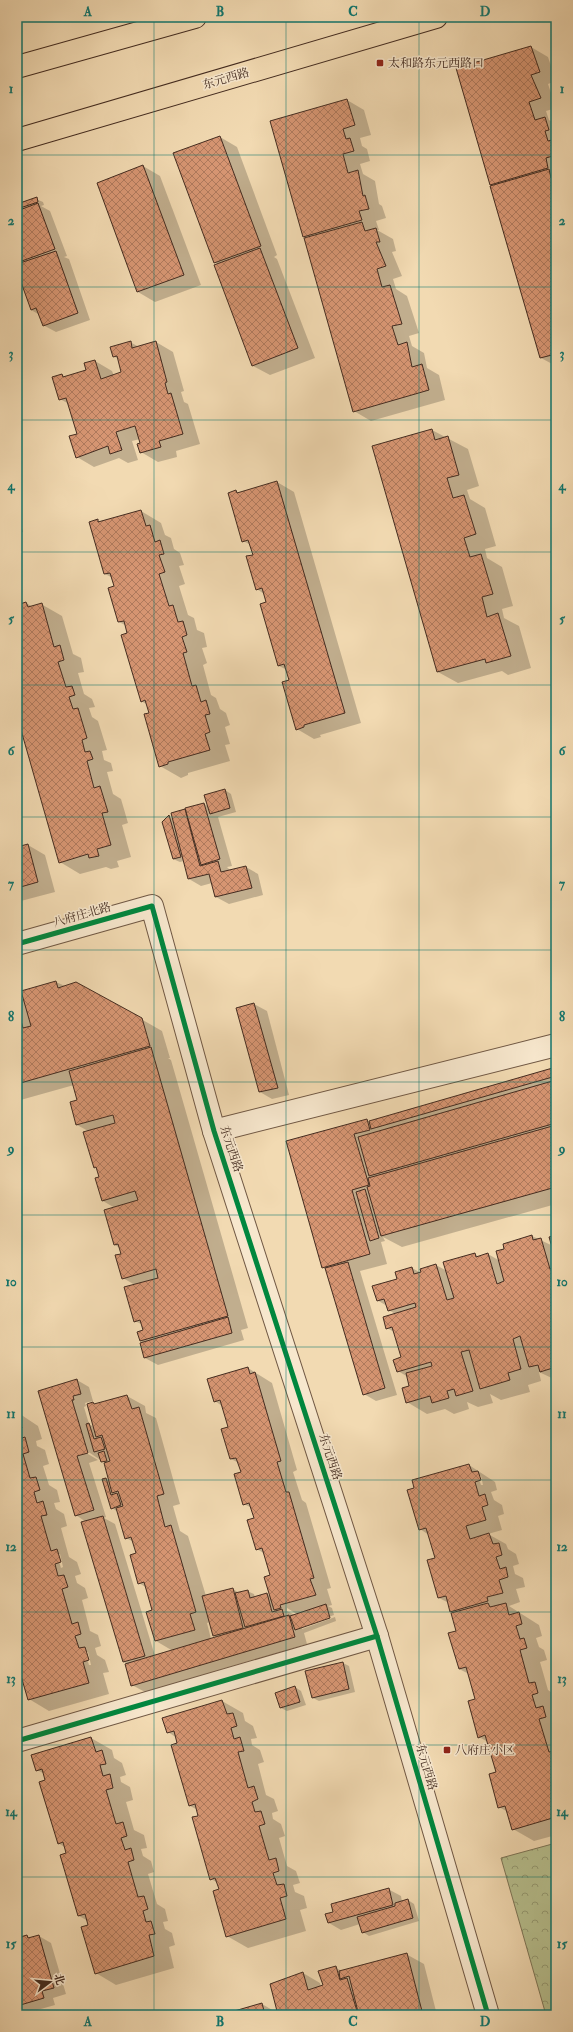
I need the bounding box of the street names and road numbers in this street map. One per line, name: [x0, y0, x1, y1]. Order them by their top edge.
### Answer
street label: 东元西路: [201, 65, 251, 93]
street label: 八府庄北路: [51, 900, 113, 930]
street label: 东元西路: [216, 1124, 246, 1174]
street label: 东元西路: [315, 1432, 345, 1482]
street label: 东元西路: [412, 1742, 440, 1792]

